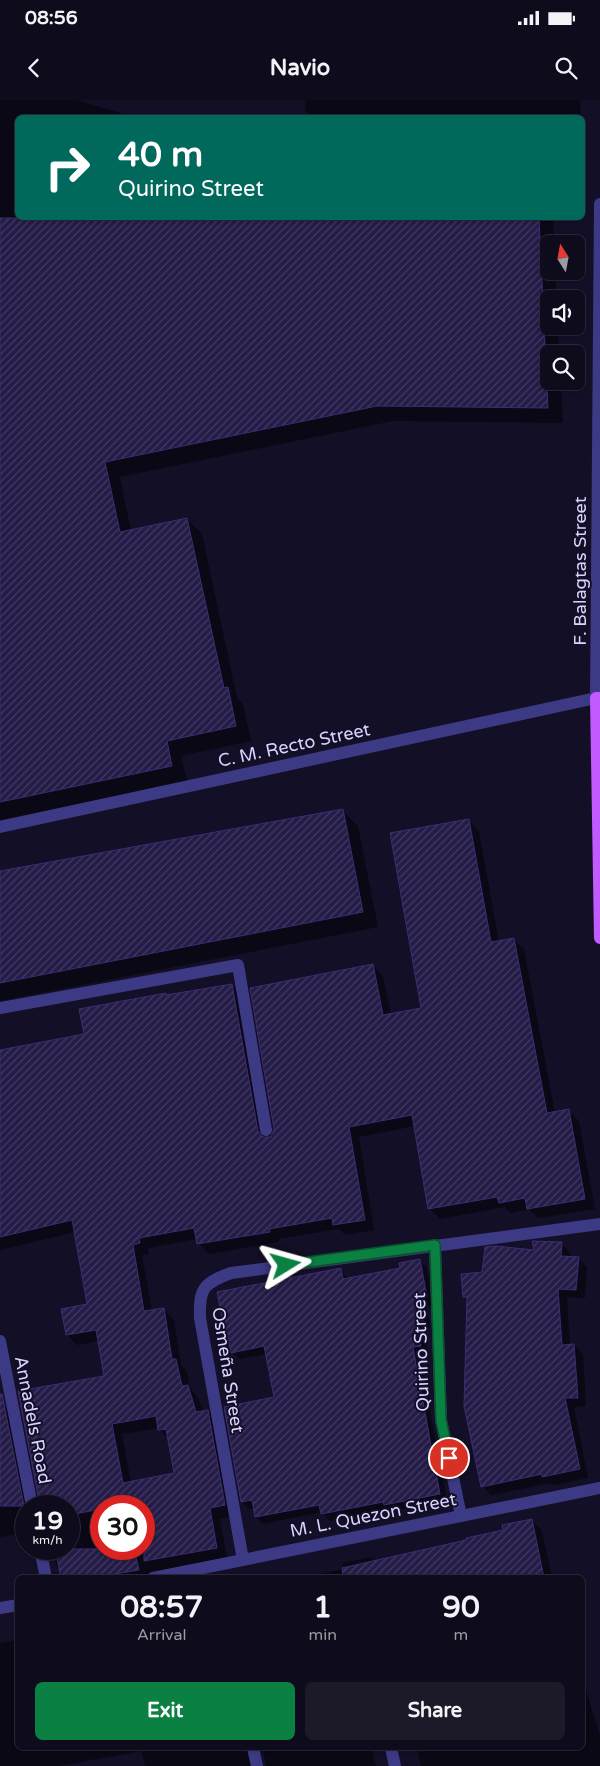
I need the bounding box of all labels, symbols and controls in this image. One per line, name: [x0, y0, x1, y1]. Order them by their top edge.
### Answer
text: 08:56: [25, 7, 78, 29]
icon: back: [20, 54, 48, 82]
icon: search: [552, 54, 580, 82]
text: Navio: [270, 55, 330, 81]
text: 40 m: [118, 134, 203, 176]
icon: right: [35, 135, 100, 200]
text: Quirino Street: [118, 176, 264, 202]
north arrow: [540, 235, 585, 280]
map controls: [540, 235, 585, 390]
button: sound: [540, 290, 585, 335]
button: search: [540, 345, 585, 390]
street label: F. Balagtas Street: [569, 496, 591, 646]
street label: C. M. Recto Street: [216, 718, 372, 772]
position arrow: [259, 1238, 311, 1290]
street label: Quirino Street: [408, 1292, 434, 1412]
street label: Osmeña Street: [207, 1306, 249, 1435]
street label: Annadels Road: [10, 1354, 56, 1486]
pin: [428, 1437, 470, 1479]
icon: arrive: [435, 1444, 463, 1472]
street label: M. L. Quezon Street: [288, 1488, 458, 1542]
speed limit sign: 30: [90, 1495, 155, 1560]
text: 19: [32, 1506, 63, 1536]
text: km/h: [32, 1533, 63, 1547]
text: 08:57: [120, 1589, 203, 1626]
text: 1: [313, 1589, 332, 1626]
text: 90: [442, 1589, 480, 1626]
text: Arrival: [137, 1625, 186, 1645]
text: min: [309, 1625, 337, 1645]
text: m: [454, 1625, 468, 1645]
button: Exit: [35, 1682, 295, 1740]
button: Share: [305, 1682, 565, 1740]

